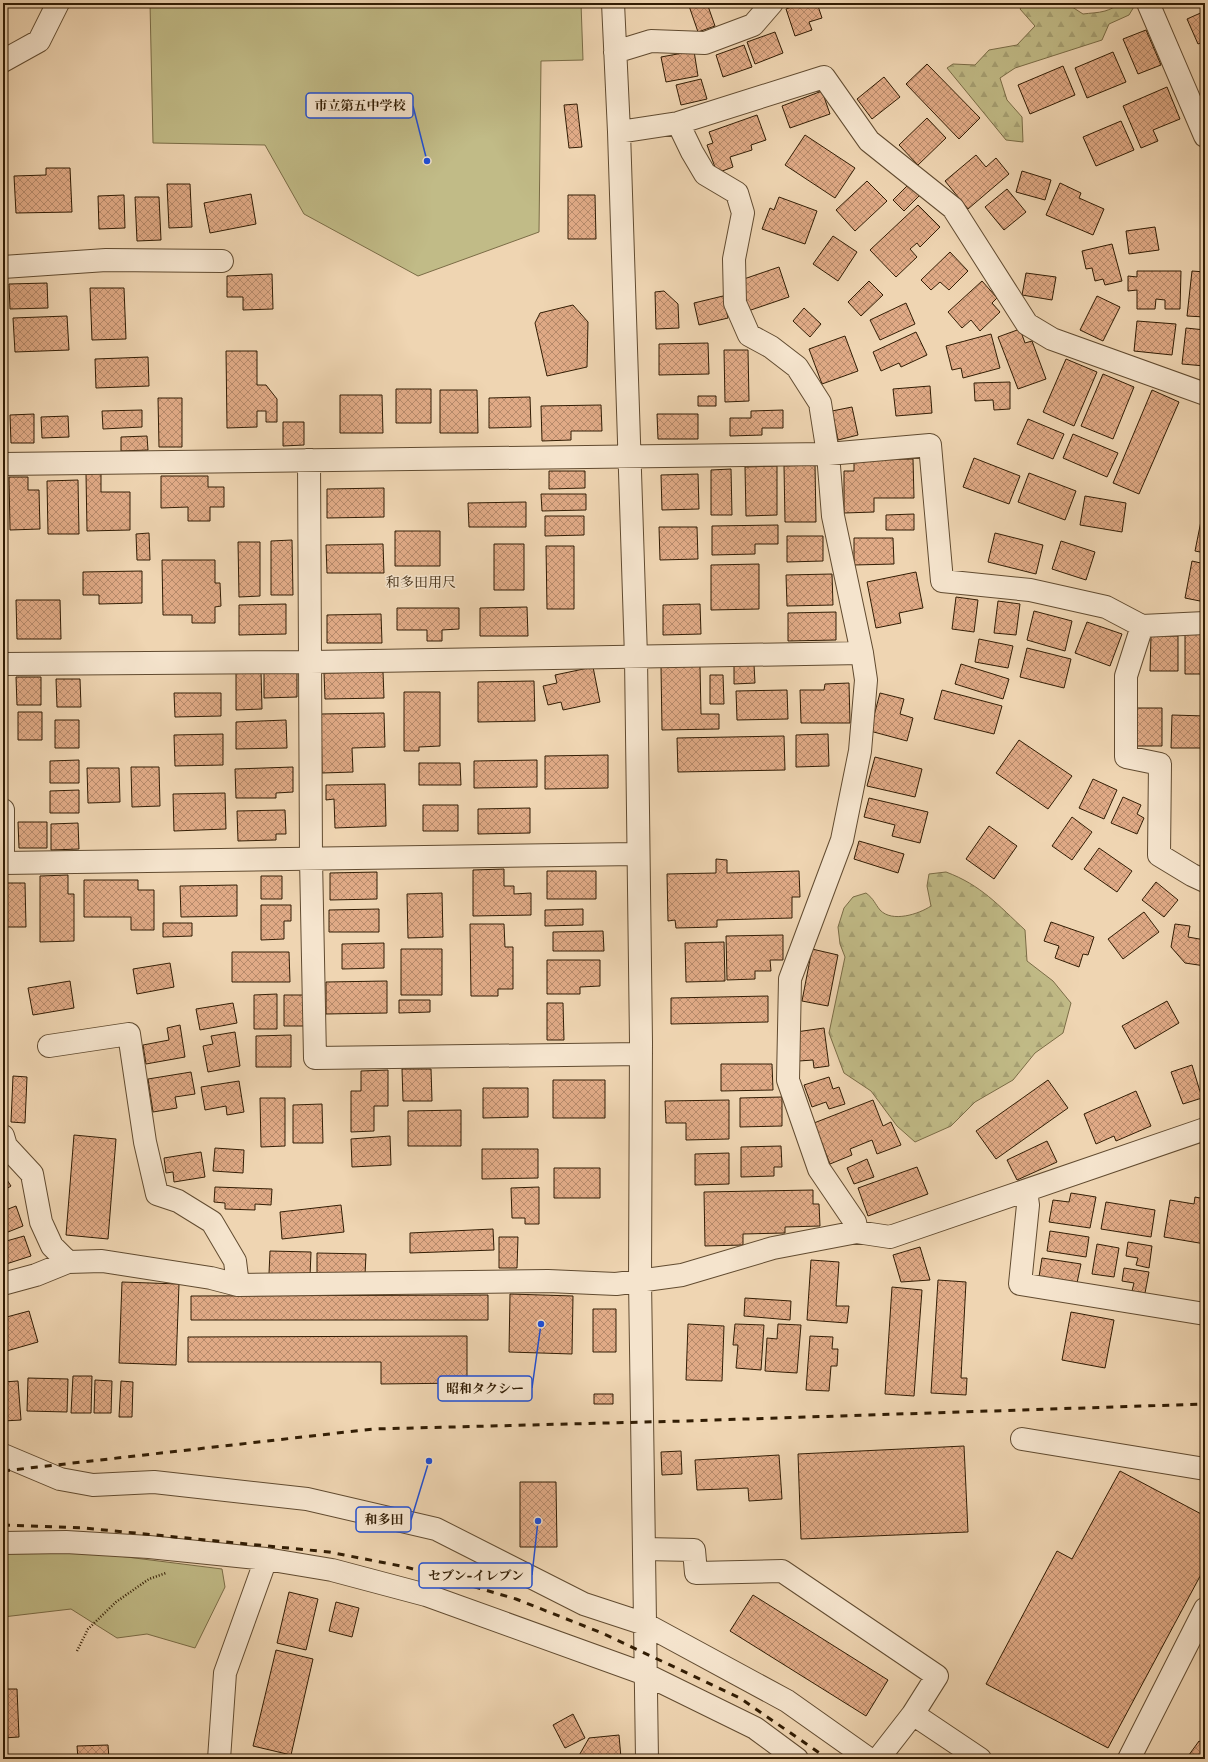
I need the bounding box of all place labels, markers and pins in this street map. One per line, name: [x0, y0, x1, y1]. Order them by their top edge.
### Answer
callout: 市立第五中学校: [306, 93, 413, 118]
callout: 昭和タクシー: [438, 1376, 532, 1401]
callout: 和多田: [356, 1507, 411, 1532]
callout: セブン-イレブン: [419, 1563, 532, 1588]

